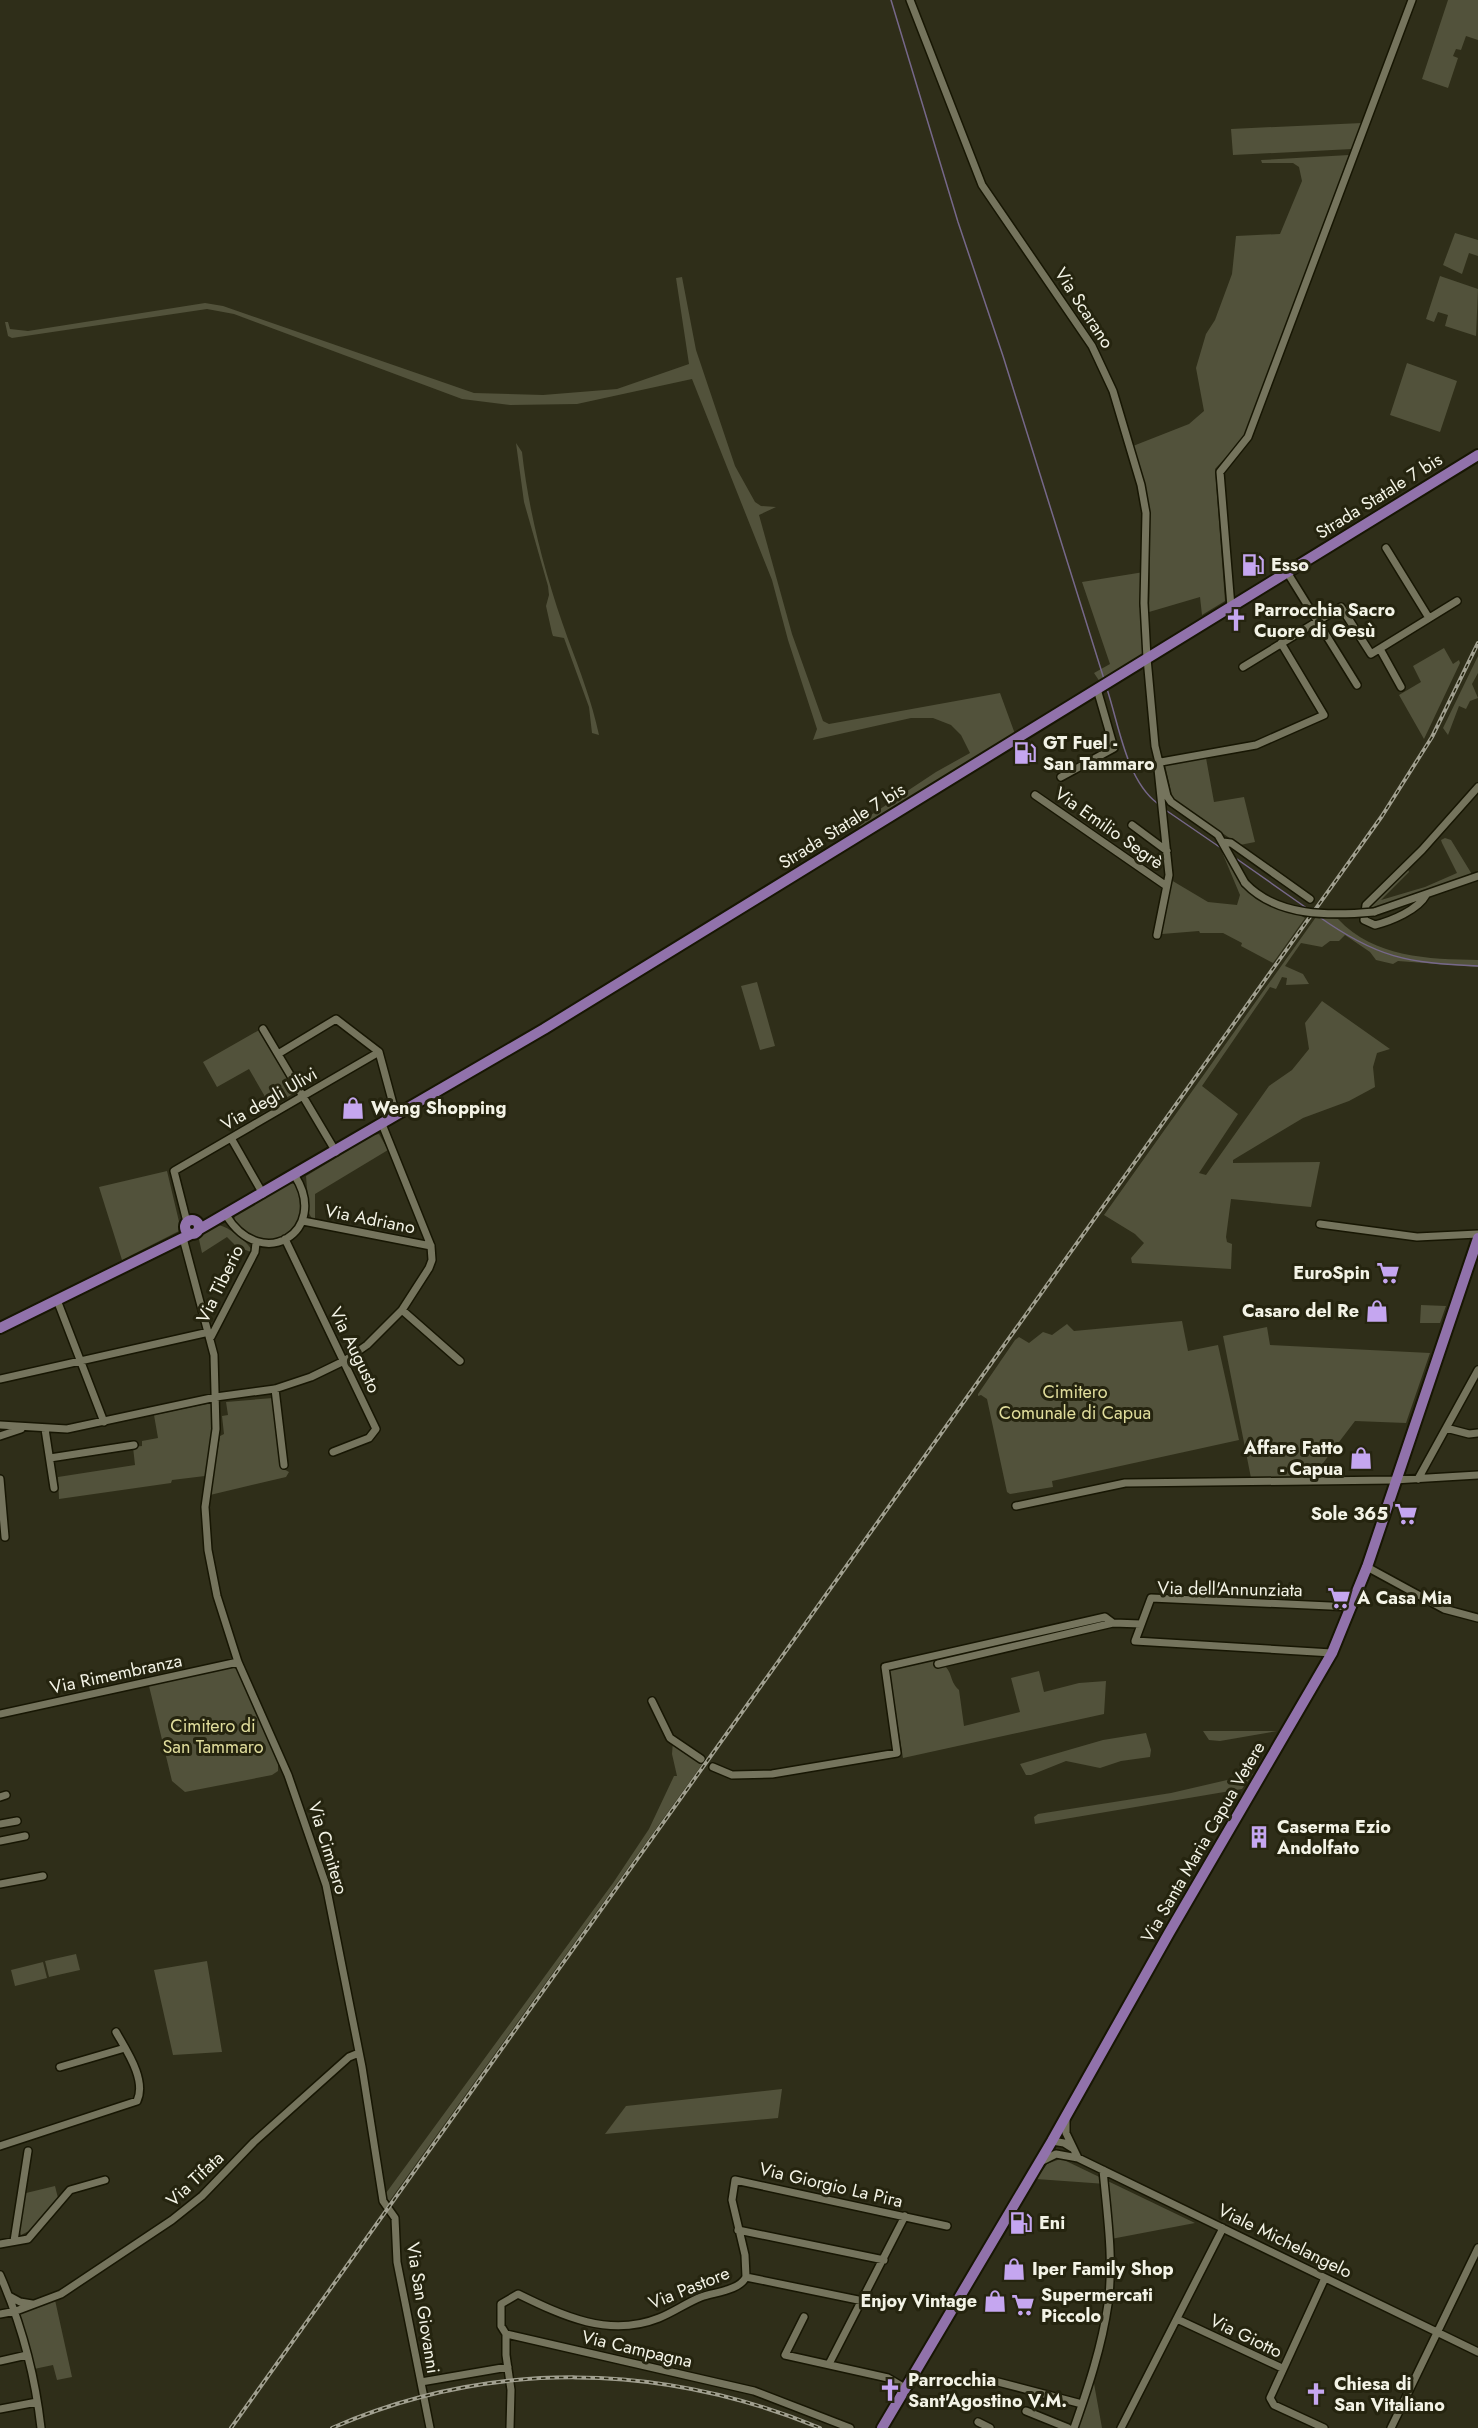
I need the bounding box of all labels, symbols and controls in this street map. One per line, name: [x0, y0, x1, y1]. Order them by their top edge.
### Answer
street label: Via Scarano: [1048, 262, 1120, 354]
street label: Strada Statale 7 bis: [1311, 447, 1447, 545]
fuel station icon: Esso: [1240, 552, 1266, 578]
place label: Esso: [1271, 552, 1309, 578]
place label: Parrocchia Sacro Cuore di Gesù: [1254, 597, 1396, 644]
church icon: Parrocchia Sacro Cuore di Gesù: [1223, 607, 1249, 633]
place label: GT Fuel - San Tammaro: [1043, 730, 1155, 777]
fuel station icon: GT Fuel - San Tammaro: [1012, 740, 1038, 766]
street label: Strada Statale 7 bis: [774, 777, 910, 875]
street label: Via Emilio Segrè: [1049, 781, 1169, 875]
street label: Via degli Ulivi: [216, 1061, 322, 1137]
shop icon: Weng Shopping: [340, 1095, 366, 1121]
place label: Weng Shopping: [371, 1095, 506, 1121]
street label: Via Adriano: [323, 1198, 418, 1241]
street label: Via Tiberio: [190, 1240, 250, 1327]
place label: EuroSpin: [1293, 1260, 1370, 1286]
supermarket icon: EuroSpin: [1375, 1260, 1401, 1286]
place label: Casaro del Re: [1242, 1298, 1359, 1324]
shop icon: Casaro del Re: [1364, 1298, 1390, 1324]
street label: Via Augusto: [323, 1303, 387, 1398]
park label: Cimitero Comunale di Capua: [999, 1379, 1151, 1426]
place label: Affare Fatto - Capua: [1243, 1435, 1343, 1482]
shop icon: Affare Fatto - Capua: [1348, 1445, 1374, 1471]
place label: Sole 365: [1311, 1501, 1388, 1527]
supermarket icon: Sole 365: [1393, 1501, 1419, 1527]
street label: Via dell'Annunziata: [1157, 1575, 1303, 1603]
supermarket icon: A Casa Mia: [1326, 1585, 1352, 1611]
place label: A Casa Mia: [1356, 1585, 1452, 1611]
street label: Via Rimembranza: [48, 1647, 184, 1701]
park label: Cimitero di San Tammaro: [162, 1713, 264, 1760]
street label: Via Santa Maria Capua Vetere: [1135, 1737, 1271, 1947]
street label: Via Cimitero: [302, 1798, 354, 1898]
place label: Caserma Ezio Andolfato: [1276, 1814, 1391, 1861]
building icon: Caserma Ezio Andolfato: [1246, 1824, 1272, 1850]
street label: Via Tifata: [160, 2145, 230, 2213]
street label: Via Giorgio La Pira: [757, 2156, 905, 2214]
street label: Viale Michelangelo: [1214, 2197, 1357, 2285]
fuel station icon: Eni: [1008, 2210, 1034, 2236]
place label: Eni: [1039, 2210, 1065, 2236]
street label: Via San Giovanni: [400, 2241, 446, 2375]
shop icon: Iper Family Shop: [1001, 2256, 1027, 2282]
place label: Iper Family Shop: [1032, 2256, 1174, 2282]
street label: Via Pastore: [645, 2260, 733, 2316]
place label: Supermercati Piccolo: [1041, 2282, 1153, 2329]
place label: Enjoy Vintage: [861, 2288, 977, 2314]
shop icon: Enjoy Vintage: [982, 2288, 1008, 2314]
supermarket icon: Supermercati Piccolo: [1010, 2292, 1036, 2318]
street label: Via Giotto: [1205, 2307, 1287, 2365]
street label: Via Campagna: [579, 2324, 695, 2374]
place label: Parrocchia Sant'Agostino V.M.: [908, 2367, 1067, 2414]
place label: Chiesa di San Vitaliano: [1334, 2371, 1445, 2418]
church icon: Parrocchia Sant'Agostino V.M.: [877, 2377, 903, 2403]
church icon: Chiesa di San Vitaliano: [1303, 2381, 1329, 2407]

